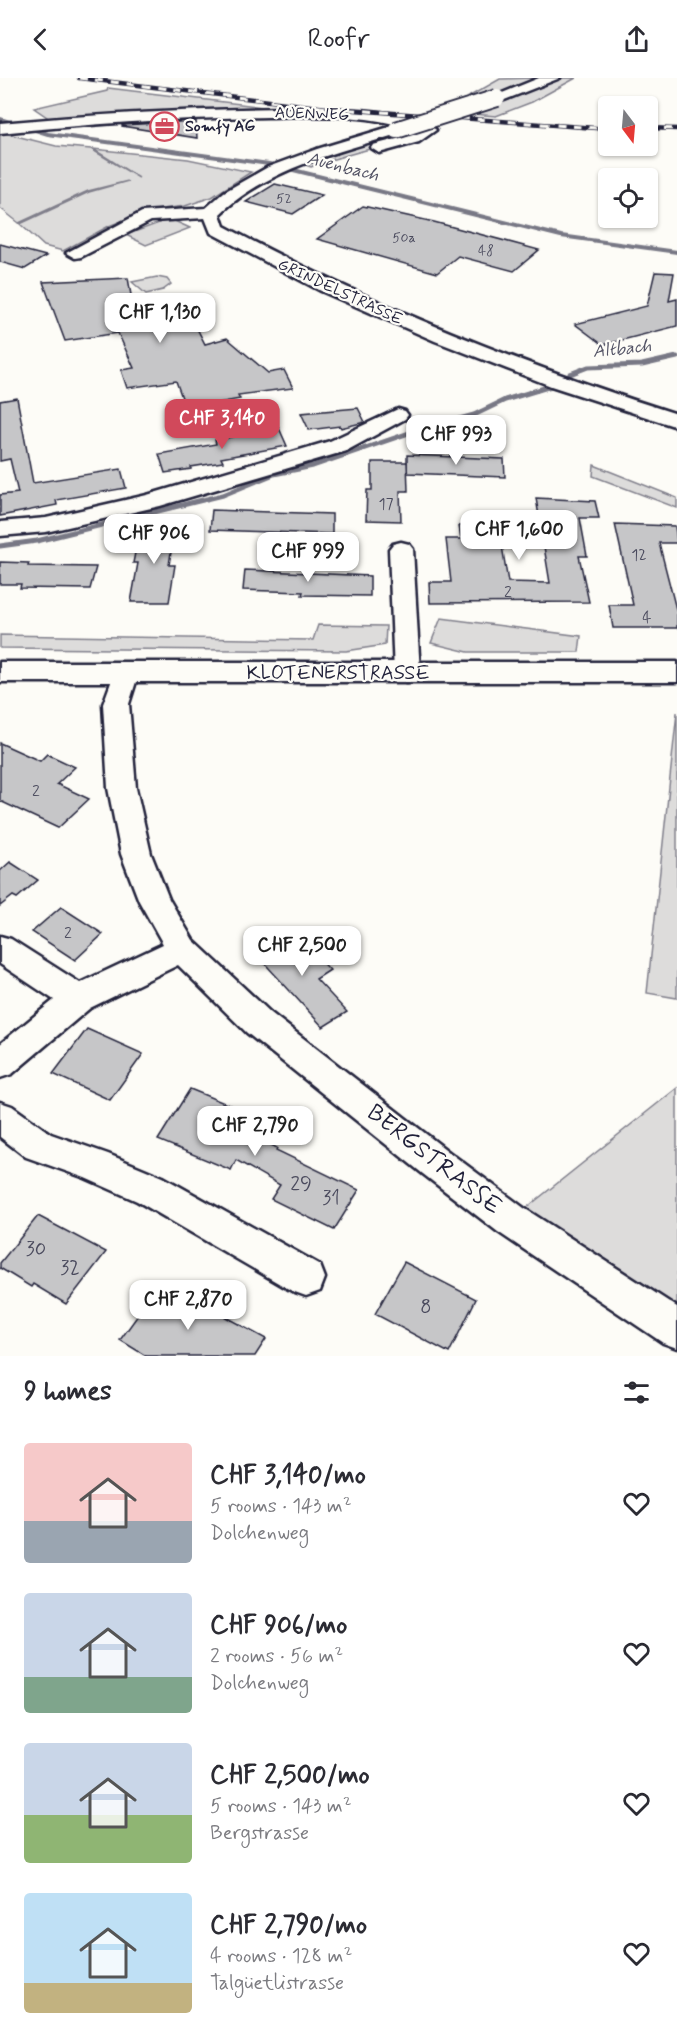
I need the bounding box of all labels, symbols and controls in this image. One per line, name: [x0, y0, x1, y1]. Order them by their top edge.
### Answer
text: Roofr: [307, 22, 370, 57]
icon: back: [24, 23, 57, 56]
icon: share: [620, 23, 653, 56]
north arrow: [598, 96, 658, 156]
map controls: [598, 96, 658, 228]
street label: AUENWEG: [274, 102, 350, 126]
office icon: Somfy AG: [148, 110, 180, 142]
place label: Somfy AG: [185, 116, 255, 137]
water label: Auenbach: [305, 147, 382, 188]
button: locate: [598, 168, 658, 228]
house number: 52: [276, 190, 292, 208]
house number: 50a: [392, 229, 416, 247]
house number: 48: [478, 242, 494, 260]
street label: GRINDELSTRASSE: [274, 254, 406, 330]
pin: CHF 1,130: [91, 293, 229, 344]
text: CHF 1,130: [119, 299, 201, 326]
water label: Altbach: [591, 334, 653, 364]
pin: CHF 3,140: [153, 399, 291, 450]
text: CHF 3,140: [179, 405, 265, 432]
pin: CHF 993: [401, 415, 511, 466]
text: CHF 993: [420, 421, 492, 448]
house number: 17: [378, 494, 394, 515]
pin: CHF 1,600: [450, 510, 588, 561]
pin: CHF 906: [99, 514, 209, 565]
text: CHF 1,600: [474, 516, 564, 543]
text: CHF 906: [118, 520, 190, 547]
pin: CHF 999: [253, 532, 363, 583]
text: CHF 999: [271, 538, 345, 565]
house number: 12: [631, 545, 647, 566]
house number: 2: [504, 582, 512, 603]
house number: 4: [642, 607, 652, 628]
street label: KLOTENERSTRASSE: [246, 660, 430, 687]
house number: 2: [32, 781, 40, 802]
house number: 2: [64, 923, 72, 944]
pin: CHF 2,500: [233, 926, 371, 977]
text: CHF 2,500: [257, 932, 347, 959]
street label: BERGSTRASSE: [360, 1098, 508, 1222]
pin: CHF 2,790: [186, 1106, 324, 1157]
text: CHF 2,790: [211, 1112, 299, 1139]
house number: 29: [290, 1171, 312, 1198]
house number: 31: [322, 1185, 340, 1212]
house number: 30: [26, 1236, 46, 1263]
house number: 32: [60, 1255, 80, 1282]
pin: CHF 2,870: [119, 1280, 257, 1331]
text: CHF 2,870: [143, 1286, 233, 1313]
house number: 8: [420, 1294, 432, 1321]
text: 9 homes: [24, 1375, 112, 1409]
icon: filters: [620, 1376, 653, 1409]
text: CHF 3,140/mo: [210, 1459, 366, 1493]
icon: home: [72, 1467, 144, 1539]
icon: heart: [620, 1487, 653, 1520]
text: 5 rooms · 143 m²: [210, 1493, 352, 1520]
text: Dolchenweg: [210, 1520, 309, 1547]
text: CHF 906/mo: [210, 1609, 347, 1643]
icon: home: [72, 1617, 144, 1689]
icon: heart: [620, 1637, 653, 1670]
text: 2 rooms · 56 m²: [210, 1643, 343, 1670]
text: Dolchenweg: [210, 1670, 309, 1697]
text: CHF 2,500/mo: [210, 1759, 370, 1793]
icon: home: [72, 1767, 144, 1839]
icon: heart: [620, 1787, 653, 1820]
text: 5 rooms · 143 m²: [210, 1793, 352, 1820]
text: Bergstrasse: [210, 1820, 309, 1847]
text: CHF 2,790/mo: [210, 1909, 367, 1943]
icon: home: [72, 1917, 144, 1989]
icon: heart: [620, 1937, 653, 1970]
text: 4 rooms · 128 m²: [210, 1943, 352, 1970]
text: Talgüetlistrasse: [210, 1970, 344, 1997]

